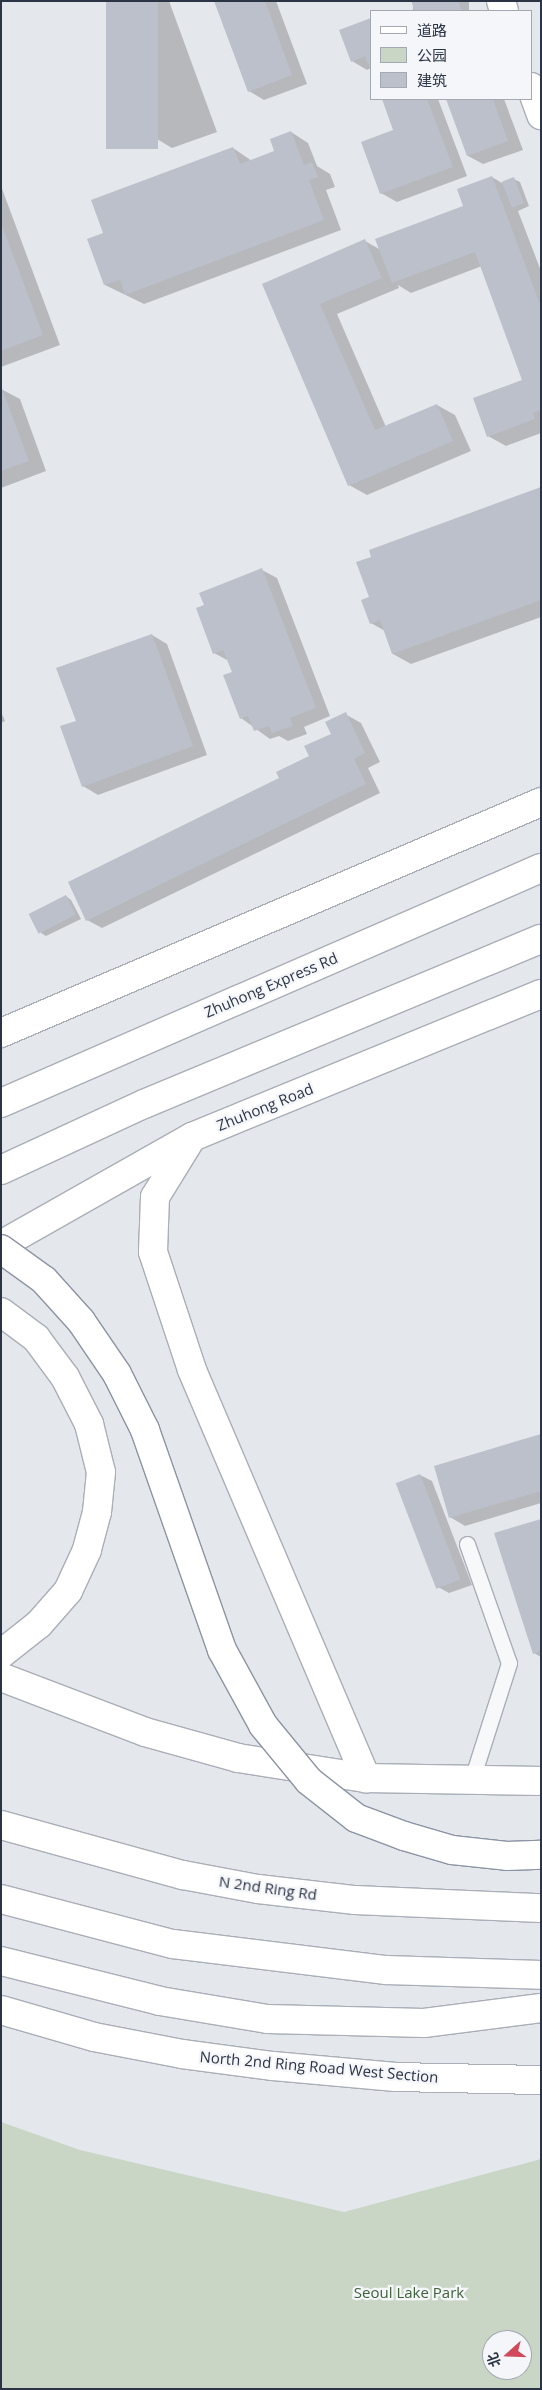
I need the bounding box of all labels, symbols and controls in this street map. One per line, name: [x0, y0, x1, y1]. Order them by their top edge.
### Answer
legend: [370, 10, 532, 100]
text: 道路: [417, 20, 447, 40]
text: 公园: [417, 45, 447, 65]
text: 建筑: [417, 70, 447, 90]
street label: Zhuhong Express Rd: [202, 949, 340, 1021]
street label: Zhuhong Road: [214, 1080, 316, 1134]
street label: N 2nd Ring Rd: [218, 1872, 318, 1904]
street label: North 2nd Ring Road West Section: [199, 2048, 439, 2086]
park label: Seoul Lake Park: [354, 2284, 464, 2302]
north arrow: [482, 2330, 532, 2380]
text: 北: [482, 2350, 505, 2370]

